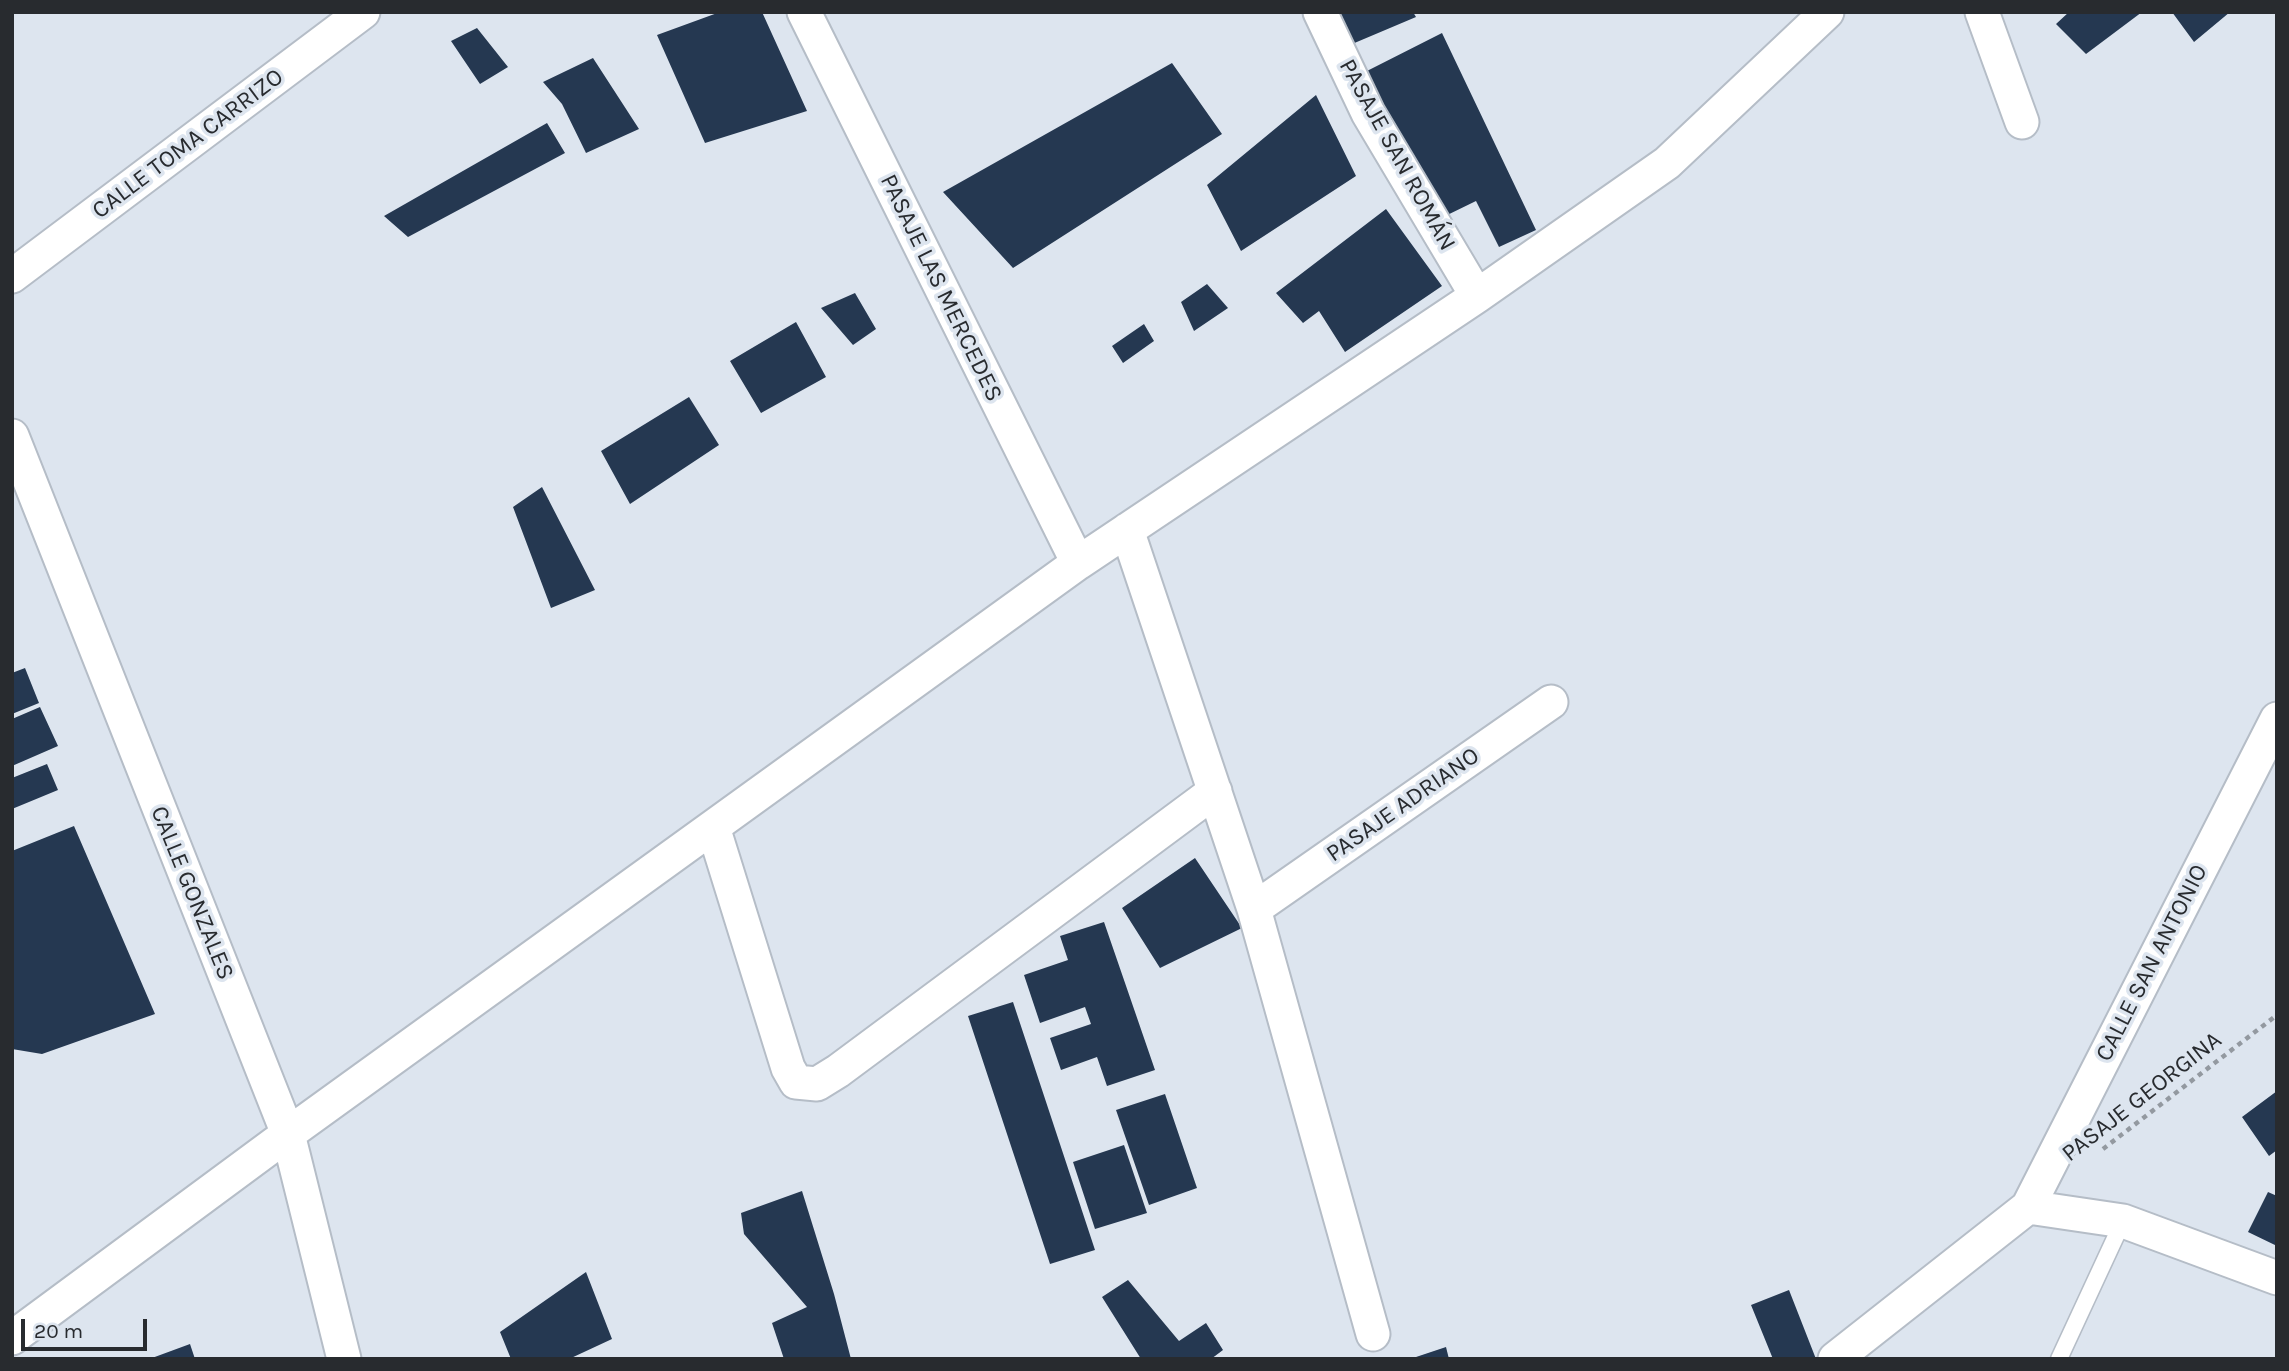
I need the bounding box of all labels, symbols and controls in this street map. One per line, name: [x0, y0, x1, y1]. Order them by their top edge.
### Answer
street label: PASAJE SAN ROMÁN: [1332, 54, 1462, 256]
street label: CALLE TOMA CARRIZO: [87, 63, 289, 225]
street label: PASAJE LAS MERCEDES: [873, 170, 1009, 406]
street label: PASAJE ADRIANO: [1321, 742, 1485, 868]
street label: CALLE GONZALES: [144, 802, 240, 984]
street label: CALLE SAN ANTONIO: [2090, 860, 2214, 1066]
street label: PASAJE GEORGINA: [2056, 1026, 2228, 1168]
scale bar: [24, 1304, 150, 1348]
text: 20 m: [34, 1319, 83, 1343]

